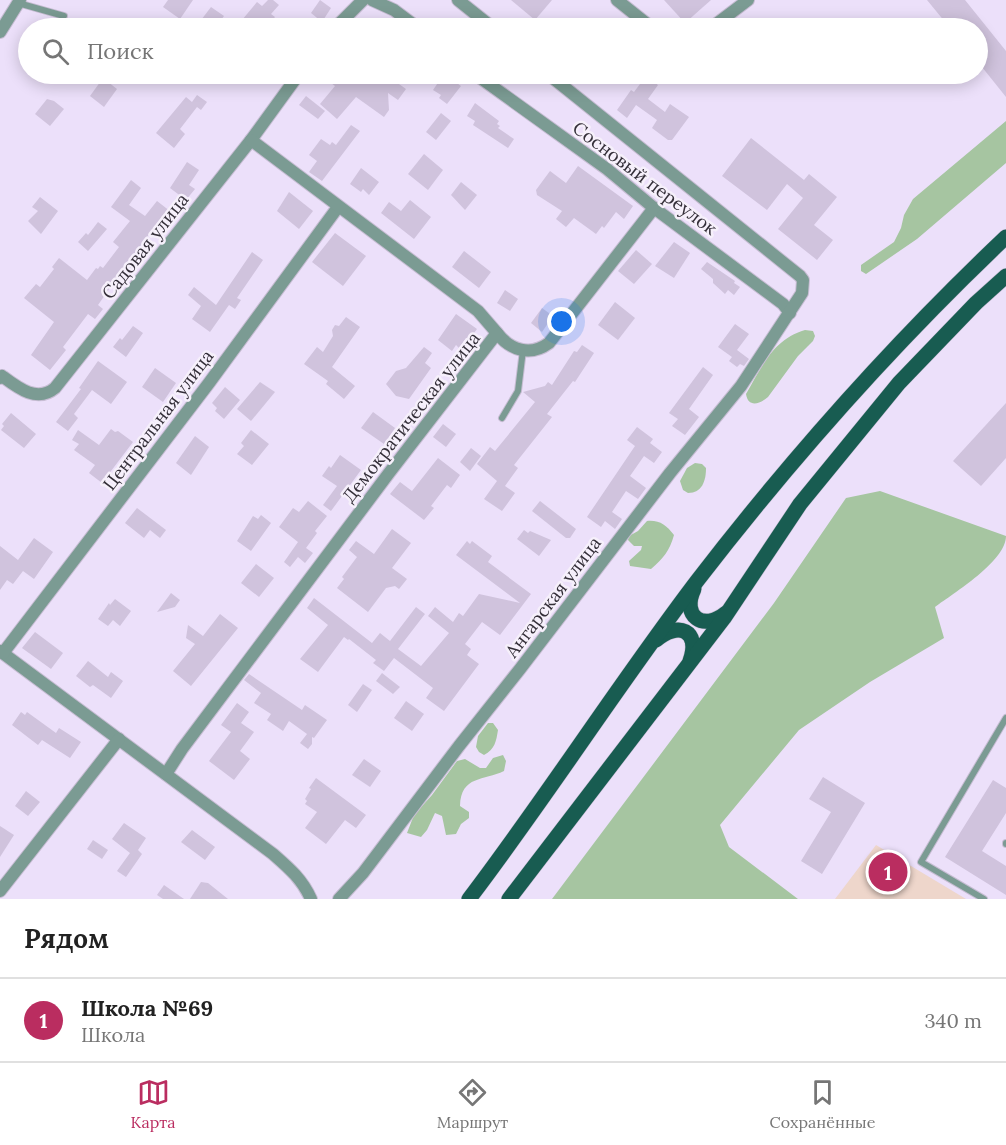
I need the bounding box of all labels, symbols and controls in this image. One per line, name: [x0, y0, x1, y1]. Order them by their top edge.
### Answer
search box: [18, 18, 988, 84]
icon: search: [39, 35, 72, 68]
text: Поиск: [87, 37, 153, 65]
street label: Сосновый переулок: [568, 116, 722, 240]
street label: Садовая улица: [97, 188, 193, 304]
your location: [547, 307, 576, 336]
street label: Демократическая улица: [337, 327, 485, 507]
street label: Центральная улица: [98, 345, 218, 495]
street label: Ангарская улица: [500, 532, 606, 663]
pin: 1: [868, 850, 908, 894]
text: Рядом: [24, 922, 109, 955]
text: Школа №69: [81, 994, 213, 1022]
text: 1: [39, 1008, 48, 1033]
text: 340 m: [924, 1008, 982, 1033]
text: Школа: [81, 1022, 145, 1047]
tab: Карта: [131, 1076, 176, 1132]
tab: Маршрут: [437, 1076, 508, 1132]
tab: Сохранённые: [769, 1076, 875, 1132]

